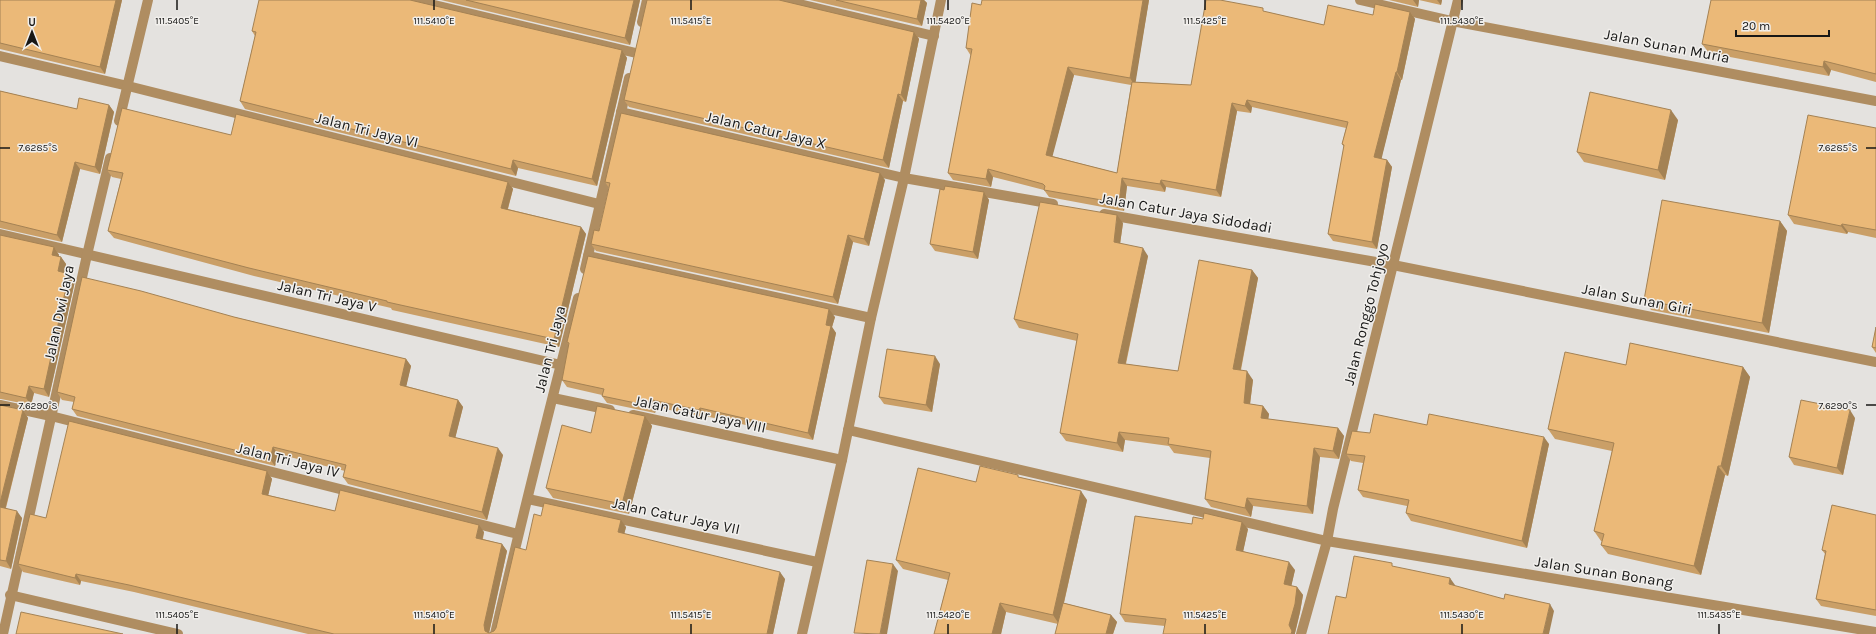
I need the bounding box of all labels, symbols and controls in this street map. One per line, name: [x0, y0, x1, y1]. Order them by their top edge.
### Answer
north arrow: [12, 12, 52, 52]
scale bar: [1736, 12, 1829, 38]
text: 111.5405°E: [155, 15, 199, 27]
text: 111.5410°E: [413, 15, 455, 27]
text: 111.5415°E: [671, 15, 711, 27]
text: 111.5420°E: [926, 15, 970, 27]
text: 111.5425°E: [1183, 15, 1227, 27]
text: 111.5430°E: [1440, 15, 1484, 27]
text: U: [28, 16, 36, 29]
text: 20 m: [1742, 19, 1770, 33]
street label: Jalan Sunan Muria: [1603, 25, 1731, 67]
street label: Jalan Catur Jaya X: [704, 107, 828, 153]
street label: Jalan Tri Jaya VI: [314, 109, 420, 151]
text: 7.6285°S: [18, 142, 58, 154]
text: 7.6285°S: [1818, 142, 1858, 154]
street label: Jalan Catur Jaya Sidodadi: [1098, 189, 1274, 237]
street label: Jalan Ronggo Tohjoyo: [1340, 241, 1392, 387]
street label: Jalan Dwi Jaya: [40, 263, 78, 363]
street label: Jalan Tri Jaya V: [276, 276, 379, 316]
street label: Jalan Sunan Giri: [1581, 280, 1693, 318]
street label: Jalan Tri Jaya: [531, 304, 569, 394]
street label: Jalan Catur Jaya VIII: [632, 391, 768, 437]
text: 7.6290°S: [18, 400, 58, 412]
text: 7.6290°S: [1818, 400, 1858, 412]
street label: Jalan Tri Jaya IV: [235, 439, 342, 482]
street label: Jalan Catur Jaya VII: [610, 494, 742, 538]
street label: Jalan Sunan Bonang: [1534, 552, 1675, 592]
text: 111.5405°E: [155, 609, 199, 621]
text: 111.5410°E: [413, 609, 455, 621]
text: 111.5415°E: [671, 609, 711, 621]
text: 111.5420°E: [926, 609, 970, 621]
text: 111.5425°E: [1183, 609, 1227, 621]
text: 111.5430°E: [1440, 609, 1484, 621]
text: 111.5435°E: [1697, 609, 1741, 621]

